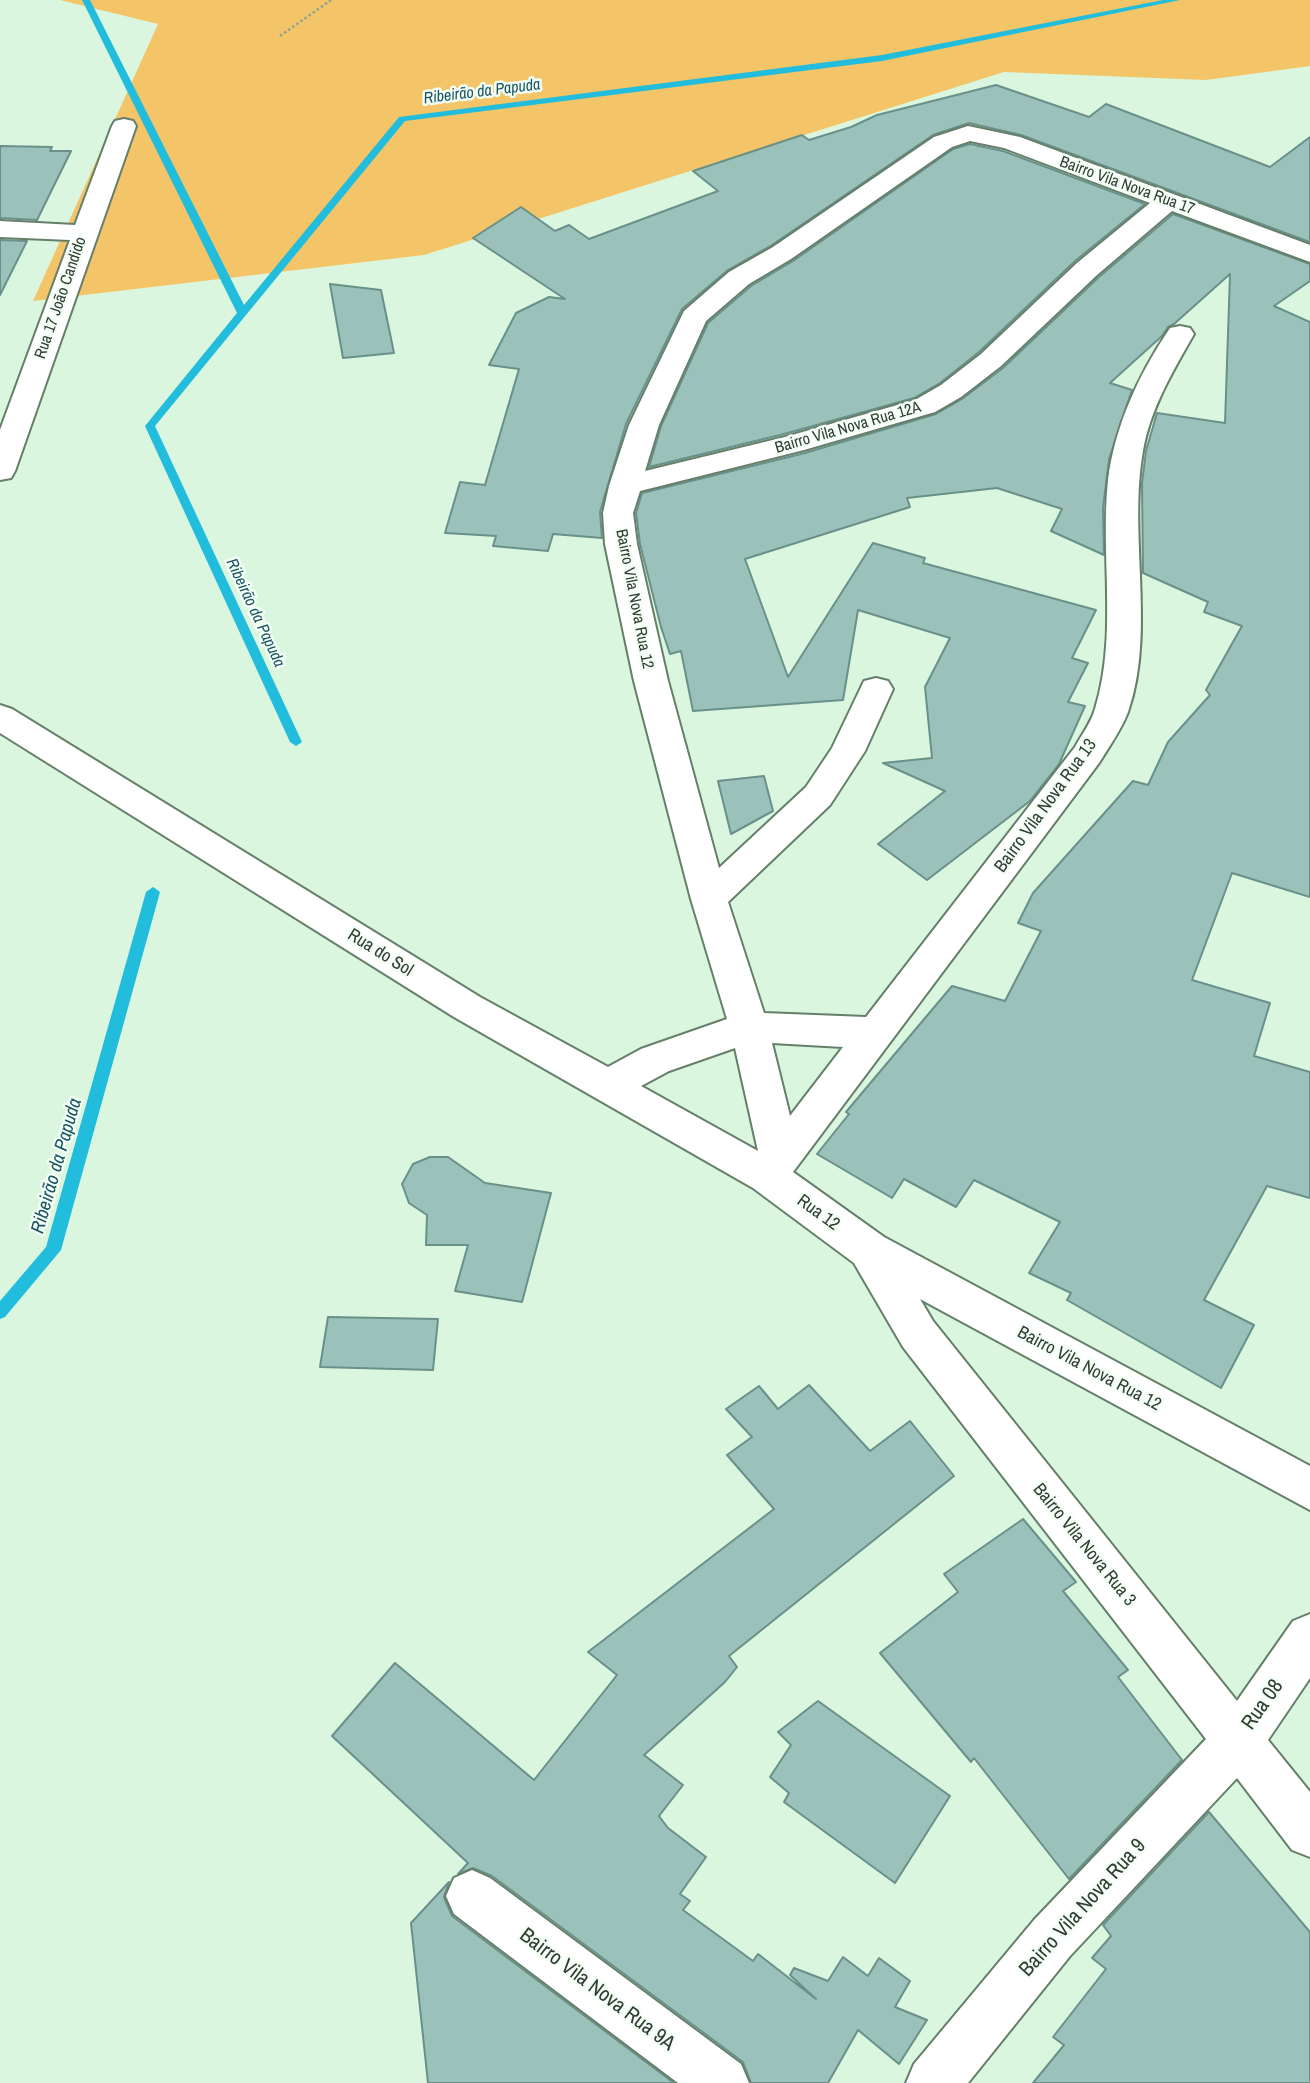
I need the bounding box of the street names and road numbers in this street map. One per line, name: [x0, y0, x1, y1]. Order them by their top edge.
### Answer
street label: Bairro Vila Nova Rua 17: [1057, 153, 1197, 219]
street label: Rua 17 João Candido: [31, 235, 91, 361]
street label: Bairro Vila Nova Rua 12A: [773, 398, 923, 458]
street label: Bairro Vila Nova Rua 12: [611, 527, 657, 671]
street label: Bairro Vila Nova Rua 13: [990, 735, 1102, 877]
street label: Rua do Sol: [343, 924, 417, 982]
street label: Rua 12: [792, 1190, 844, 1236]
street label: Bairro Vila Nova Rua 12: [1013, 1322, 1165, 1416]
street label: Bairro Vila Nova Rua 3: [1028, 1479, 1140, 1611]
street label: Rua 08: [1237, 1675, 1289, 1735]
street label: Bairro Vila Nova Rua 9: [1014, 1834, 1152, 1982]
street label: Bairro Vila Nova Rua 9A: [514, 1923, 680, 2057]

